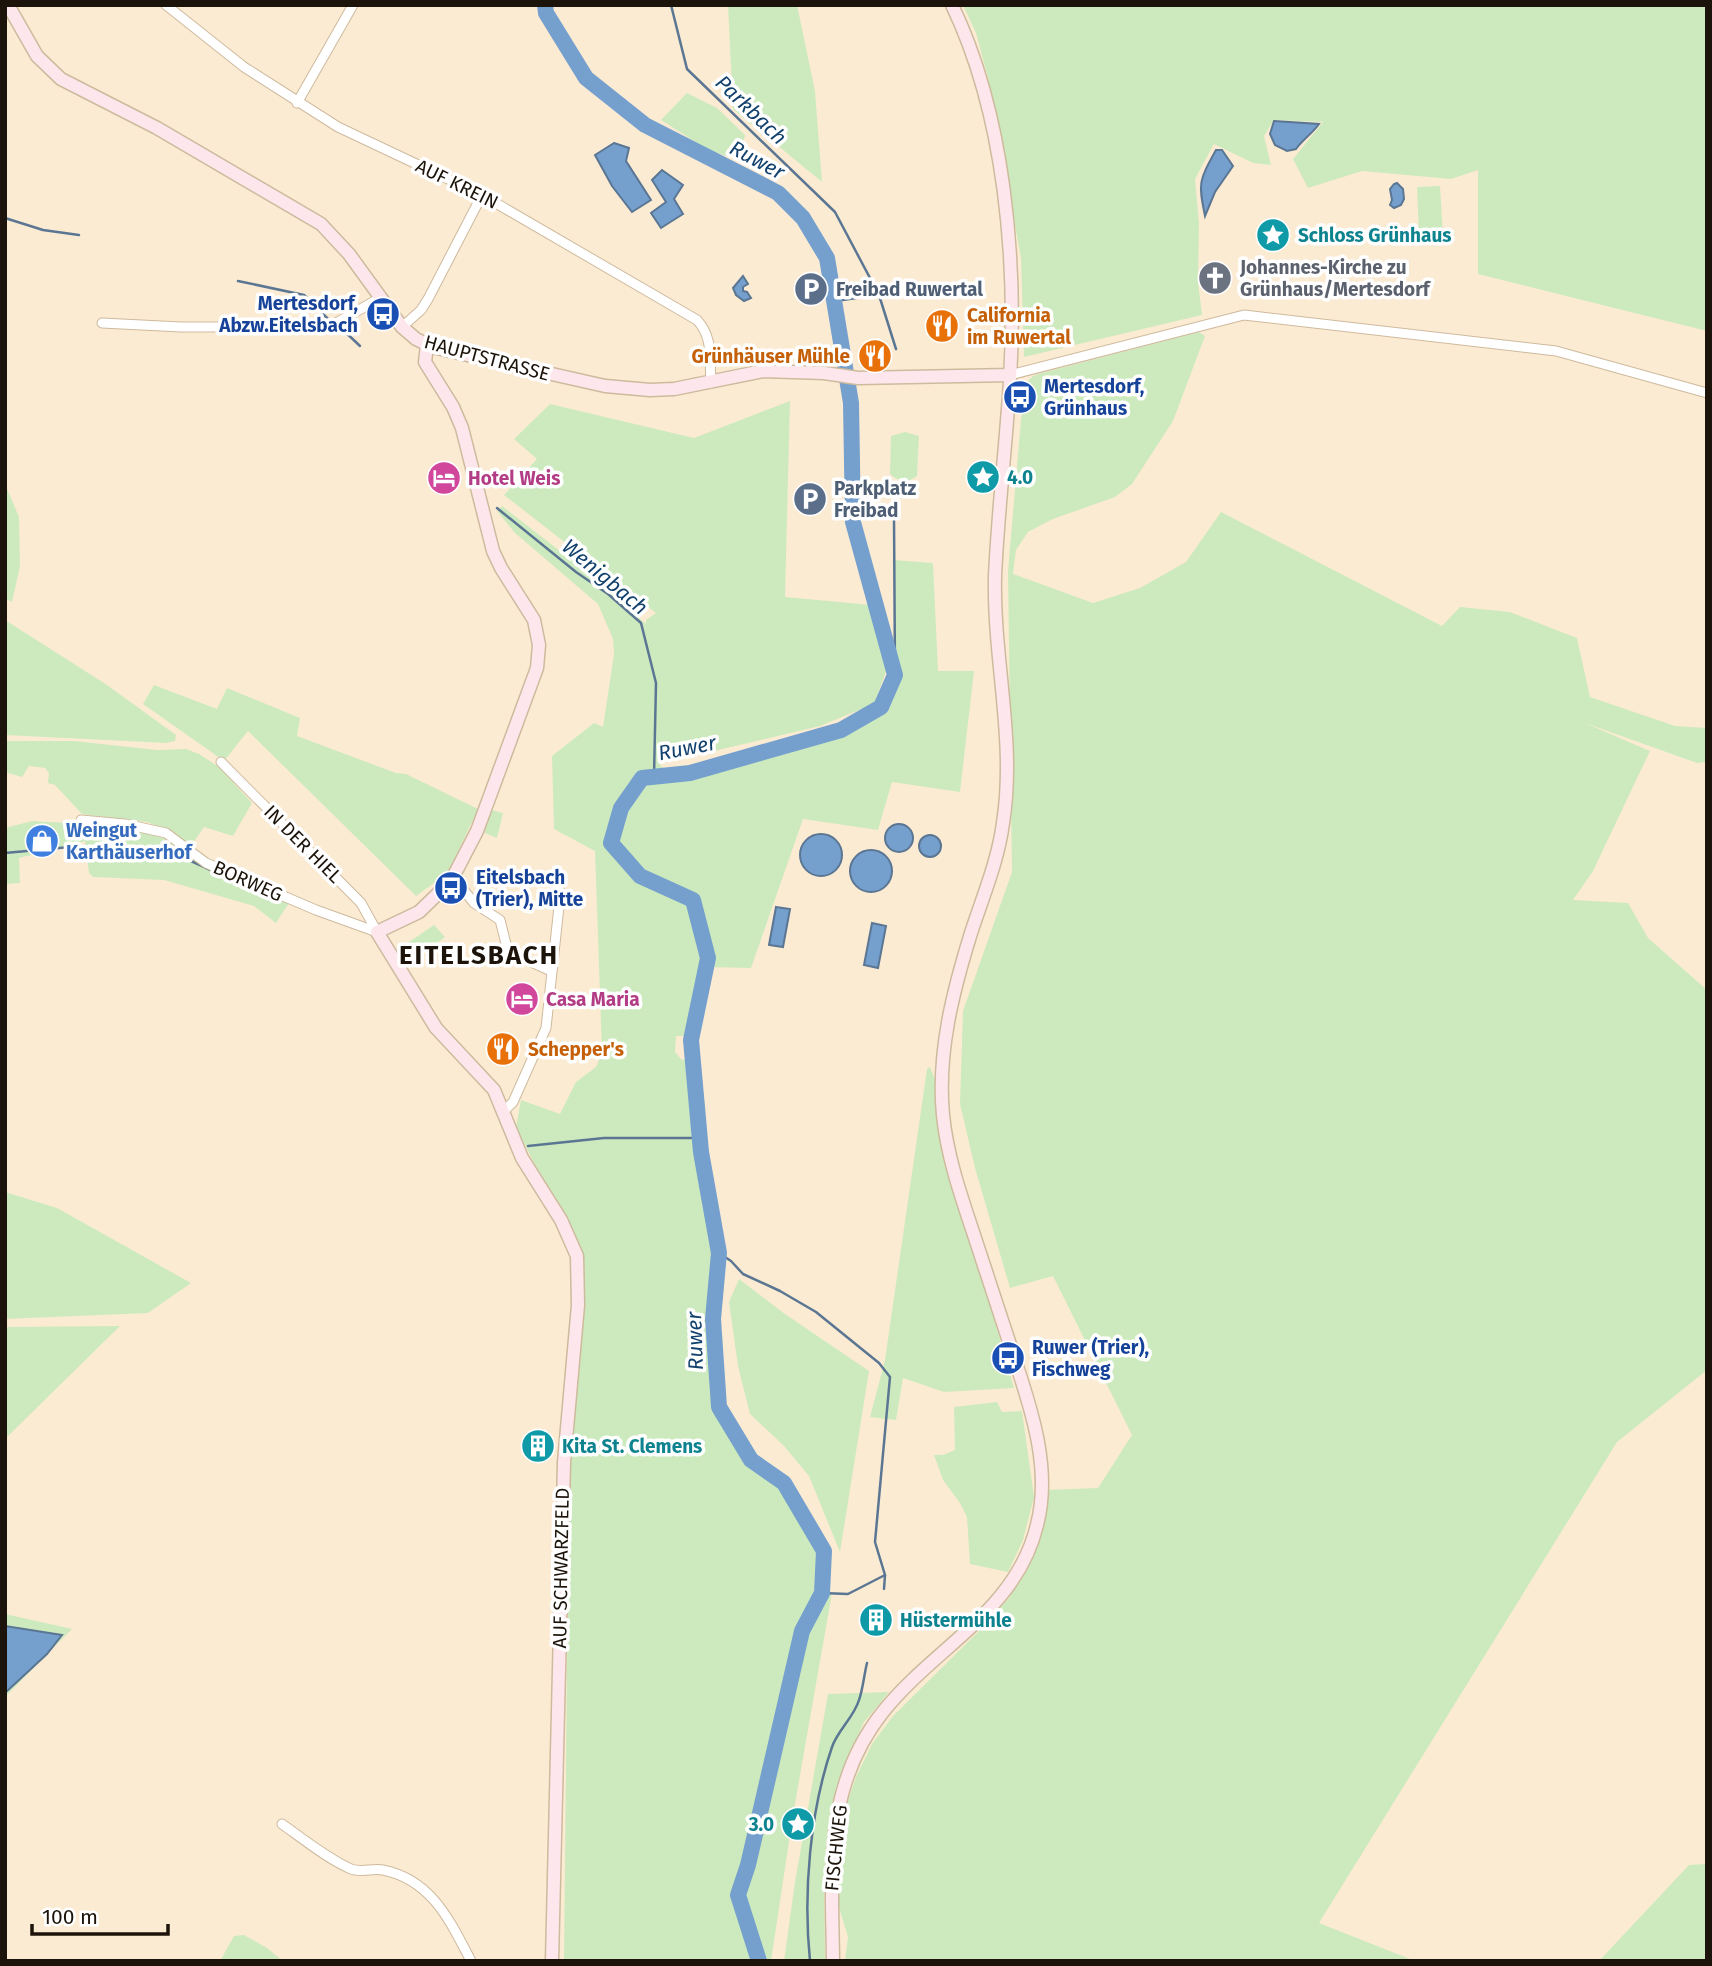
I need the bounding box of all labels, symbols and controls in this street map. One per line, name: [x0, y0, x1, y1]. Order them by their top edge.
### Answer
water label: Parkbach: [710, 70, 792, 150]
water label: Ruwer: [725, 135, 790, 186]
street label: AUF KREIN: [412, 154, 502, 214]
place icon: Schloss Grünhaus: [1254, 216, 1292, 254]
place label: Schloss Grünhaus: [1298, 224, 1451, 247]
place label: Johannes-Kirche zu Grünhaus/Mertesdorf: [1239, 256, 1432, 301]
church icon: Johannes-Kirche zu Grünhaus/Mertesdorf: [1196, 259, 1234, 297]
parking icon: Freibad Ruwertal: [792, 270, 830, 308]
place label: Freibad Ruwertal: [836, 278, 983, 301]
place label: Mertesdorf, Abzw.Eitelsbach: [218, 292, 358, 337]
bus stop icon: Mertesdorf, Abzw.Eitelsbach: [364, 295, 402, 333]
place label: California im Ruwertal: [967, 304, 1071, 349]
restaurant icon: California im Ruwertal: [923, 307, 961, 345]
street label: HAUPTSTRASSE: [422, 330, 552, 386]
restaurant icon: Grünhäuser Mühle: [856, 337, 894, 375]
place label: Grünhäuser Mühle: [691, 345, 850, 368]
place label: Mertesdorf, Grünhaus: [1044, 375, 1144, 420]
bus stop icon: Mertesdorf, Grünhaus: [1001, 378, 1039, 416]
place icon: 4.0: [964, 458, 1002, 496]
hotel icon: Hotel Weis: [425, 459, 463, 497]
place label: 4.0: [1007, 466, 1033, 489]
place label: Hotel Weis: [468, 467, 560, 490]
place label: Parkplatz Freibad: [834, 477, 917, 522]
parking icon: Parkplatz Freibad: [791, 480, 829, 518]
water label: Wenigbach: [557, 534, 653, 620]
water label: Ruwer: [656, 729, 719, 766]
street label: IN DER HIEL: [259, 800, 347, 888]
place label: Weingut Karthäuserhof: [66, 819, 194, 864]
shop icon: Weingut Karthäuserhof: [23, 822, 61, 860]
street label: BORWEG: [210, 855, 286, 907]
place label: Eitelsbach (Trier), Mitte: [476, 866, 583, 911]
bus stop icon: Eitelsbach (Trier), Mitte: [432, 869, 470, 907]
district label: EITELSBACH: [399, 940, 559, 971]
hotel icon: Casa Maria: [503, 980, 541, 1018]
place label: Casa Maria: [546, 988, 640, 1011]
restaurant icon: Schepper's: [484, 1030, 522, 1068]
place label: Schepper's: [528, 1038, 624, 1061]
water label: Ruwer: [681, 1310, 709, 1371]
place label: Ruwer (Trier), Fischweg: [1032, 1336, 1149, 1381]
bus stop icon: Ruwer (Trier), Fischweg: [989, 1339, 1027, 1377]
building icon: Kita St. Clemens: [519, 1427, 557, 1465]
place label: Kita St. Clemens: [562, 1435, 702, 1458]
street label: AUF SCHWARZFELD: [548, 1488, 574, 1648]
building icon: Hüstermühle: [857, 1601, 895, 1639]
place label: Hüstermühle: [900, 1609, 1012, 1632]
street label: FISCHWEG: [820, 1804, 852, 1892]
place icon: 3.0: [779, 1805, 817, 1843]
place label: 3.0: [748, 1813, 774, 1836]
scale bar: [32, 1892, 168, 1936]
text: 100 m: [42, 1904, 98, 1930]

